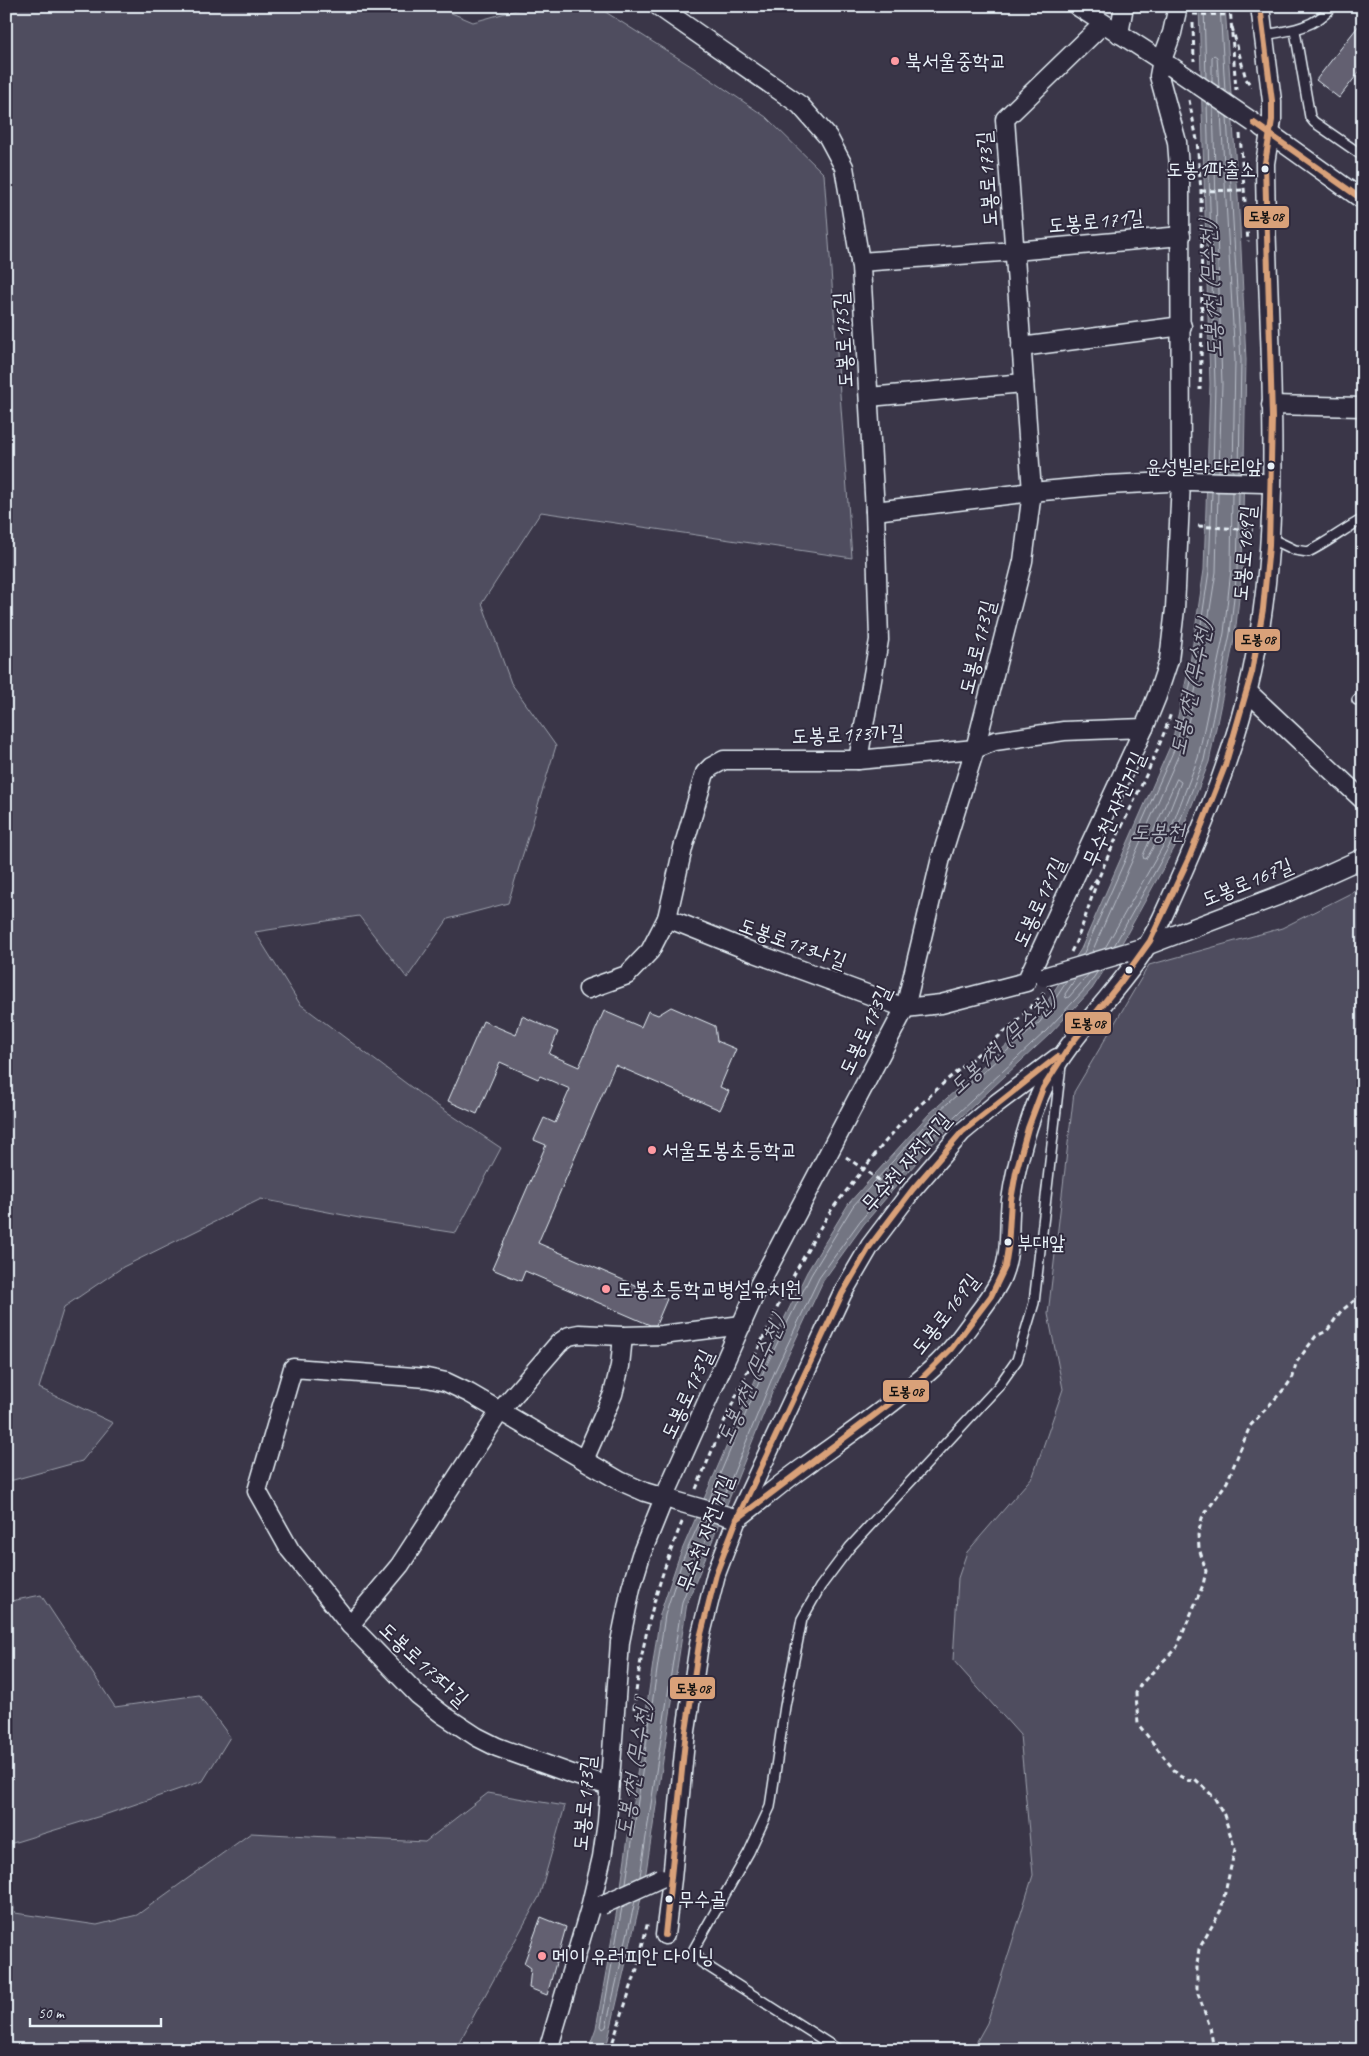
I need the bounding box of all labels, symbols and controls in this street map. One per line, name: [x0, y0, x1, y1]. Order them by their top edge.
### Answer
place label: 북서울중학교: [905, 48, 1006, 74]
marker: 북서울중학교: [889, 55, 901, 67]
street label: 도봉로173길: [971, 130, 1003, 228]
place label: 도봉1파출소: [1167, 157, 1256, 182]
marker: 도봉1파출소: [1260, 164, 1270, 174]
street label: 도봉로171길: [1047, 204, 1145, 238]
line badge: 도봉08: [1243, 205, 1290, 229]
text: 도봉08: [1248, 208, 1285, 225]
water label: 도봉1천 (무수천): [1193, 217, 1229, 359]
street label: 도봉로175길: [828, 291, 858, 389]
place label: 윤성빌라.다리앞: [1145, 454, 1262, 479]
marker: 윤성빌라.다리앞: [1266, 461, 1276, 471]
street label: 도봉로169길: [1227, 504, 1261, 602]
street label: 도봉로173길: [953, 597, 1001, 697]
water label: 도봉1천 (무수천): [1163, 614, 1220, 758]
line badge: 도봉08: [1234, 628, 1281, 652]
text: 도봉08: [1240, 631, 1277, 648]
street label: 도봉로173가길: [791, 719, 905, 749]
street label: 무수천 자전거길: [1077, 747, 1151, 871]
water label: 도봉천: [1131, 818, 1187, 846]
street label: 도봉로167길: [1198, 852, 1296, 912]
street label: 도봉로171길: [1007, 853, 1071, 951]
street label: 도봉로173나길: [736, 911, 851, 975]
unlabelled marker: [1124, 965, 1134, 975]
street label: 도봉로173길: [833, 981, 897, 1079]
water label: 도봉1천 (무수천): [943, 984, 1065, 1100]
line badge: 도봉08: [1064, 1011, 1112, 1035]
text: 도봉08: [1070, 1015, 1107, 1032]
street label: 무수천 자전거길: [856, 1107, 956, 1217]
place label: 서울도봉초등학교: [662, 1137, 797, 1163]
marker: 서울도봉초등학교: [646, 1144, 658, 1156]
place label: 부대앞: [1017, 1230, 1065, 1255]
marker: 부대앞: [1003, 1237, 1013, 1247]
street label: 도봉로169길: [905, 1268, 985, 1360]
place label: 도봉초등학교병설유치원: [616, 1276, 802, 1302]
marker: 도봉초등학교병설유치원: [600, 1283, 612, 1295]
water label: 도봉1천 (무수천): [710, 1308, 793, 1448]
street label: 도봉로173길: [655, 1345, 719, 1443]
line badge: 도봉08: [882, 1379, 930, 1403]
text: 도봉08: [888, 1383, 925, 1400]
street label: 무수천 자전거길: [671, 1471, 739, 1595]
street label: 도봉로173다길: [374, 1616, 474, 1712]
line badge: 도봉08: [669, 1676, 716, 1700]
text: 도봉08: [675, 1680, 712, 1697]
water label: 도봉1천 (무수천): [610, 1695, 659, 1838]
street label: 도봉로173길: [567, 1754, 601, 1852]
place label: 무수골: [678, 1887, 726, 1912]
marker: 무수골: [664, 1894, 674, 1904]
place label: 메이 유러피안 다이닝: [552, 1943, 714, 1969]
marker: 메이 유러피안 다이닝: [536, 1950, 548, 1962]
scale bar: [30, 1996, 161, 2028]
text: 50 m: [38, 2004, 65, 2023]

